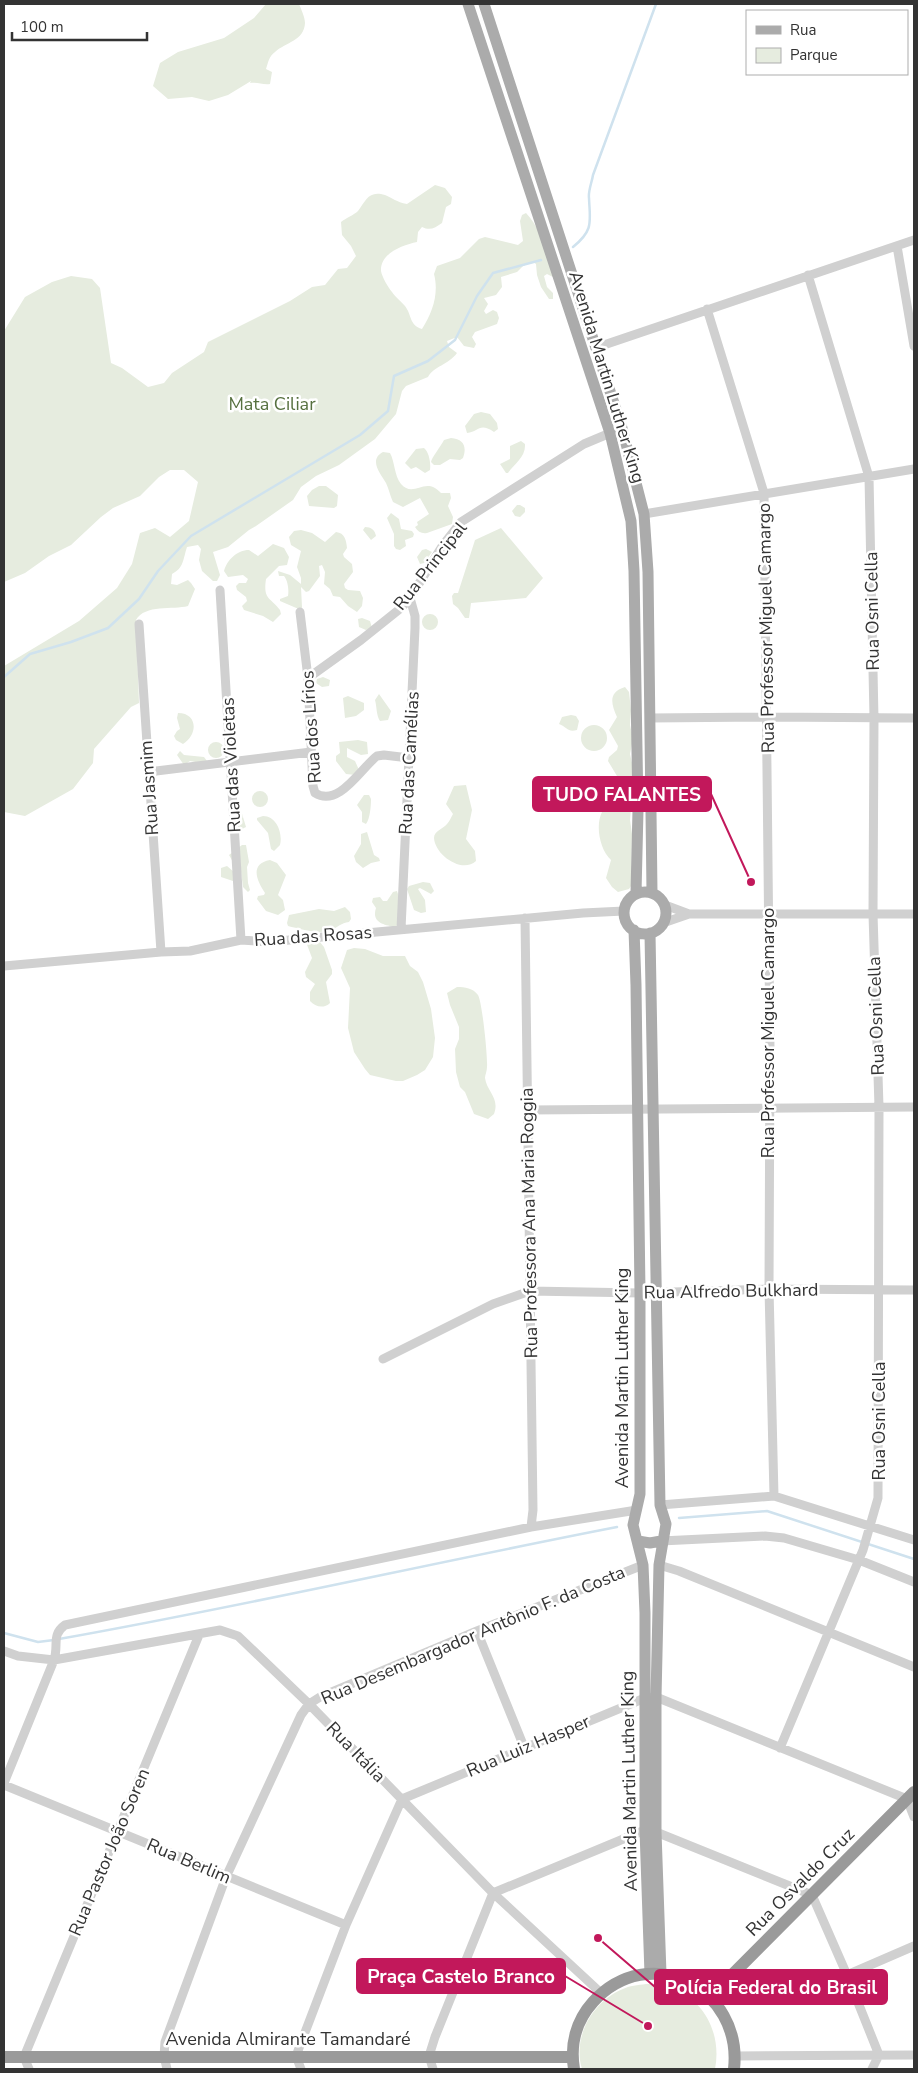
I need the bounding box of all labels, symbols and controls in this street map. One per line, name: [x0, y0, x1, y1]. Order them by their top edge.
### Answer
scale bar: [12, 10, 148, 42]
legend: [746, 10, 908, 75]
text: 100 m: [20, 17, 64, 37]
text: Rua: [790, 20, 816, 40]
text: Parque: [790, 45, 838, 65]
street label: Avenida Martin Luther King: [563, 268, 651, 486]
park label: Mata Ciliar: [228, 392, 316, 416]
street label: Rua Professor Miguel Camargo: [752, 503, 780, 753]
street label: Rua Principal: [388, 516, 473, 615]
street label: Rua Osni Cella: [859, 551, 885, 671]
street label: Rua dos Lírios: [295, 670, 327, 784]
street label: Rua das Camélias: [393, 691, 425, 835]
street label: Rua das Violetas: [215, 697, 247, 833]
street label: Rua Jasmim: [134, 740, 164, 836]
callout: TUDO FALANTES: [533, 777, 711, 811]
text: TUDO FALANTES: [543, 782, 701, 808]
street label: Rua Professor Miguel Camargo: [756, 908, 780, 1158]
street label: Rua das Rosas: [253, 920, 373, 952]
street label: Rua Osni Cella: [862, 956, 890, 1076]
street label: Rua Professora Ana Maria Roggia: [515, 1087, 543, 1359]
street label: Avenida Martin Luther King: [610, 1268, 634, 1488]
street label: Rua Alfredo Bulkhard: [643, 1277, 819, 1305]
street label: Rua Osni Cella: [867, 1361, 891, 1481]
street label: Rua Desembargador Antônio F. da Costa: [317, 1560, 629, 1710]
street label: Avenida Martin Luther King: [615, 1670, 643, 1892]
street label: Rua Luiz Hasper: [463, 1709, 594, 1783]
street label: Rua Itália: [321, 1716, 391, 1788]
street label: Rua Pastor João Soren: [63, 1765, 155, 1939]
street label: Rua Osvaldo Cruz: [740, 1822, 860, 1942]
street label: Rua Berlim: [143, 1832, 235, 1890]
callout: Praça Castelo Branco: [357, 1959, 565, 1993]
text: Praça Castelo Branco: [367, 1964, 555, 1990]
callout: Polícia Federal do Brasil: [655, 1970, 887, 2004]
text: Polícia Federal do Brasil: [665, 1975, 877, 2001]
street label: Avenida Almirante Tamandaré: [165, 2027, 411, 2051]

